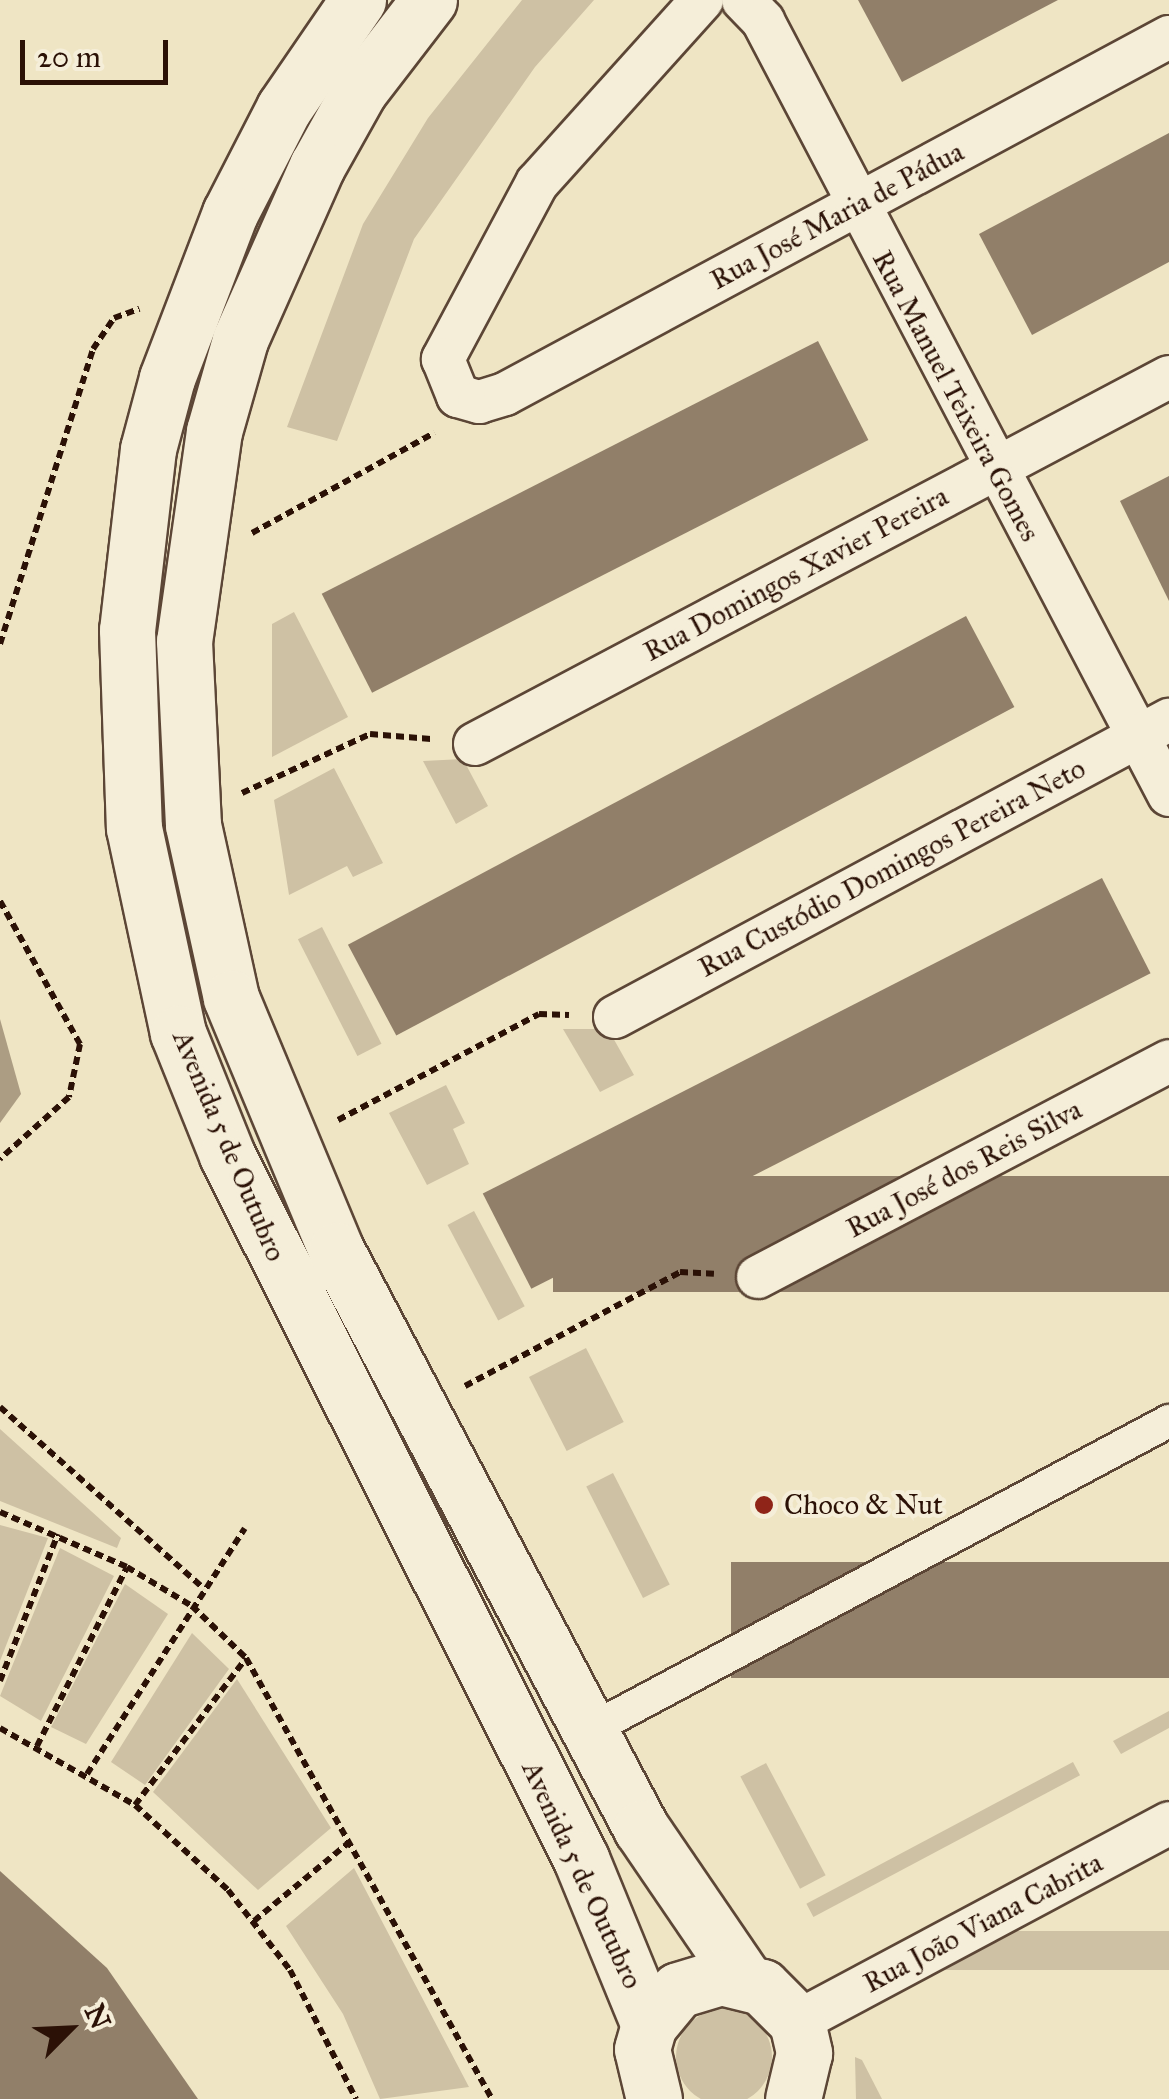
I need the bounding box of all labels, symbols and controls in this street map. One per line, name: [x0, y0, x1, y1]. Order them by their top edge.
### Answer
scale bar: [25, 20, 172, 82]
text: 20 m: [37, 39, 101, 75]
street label: Rua José Maria de Pádua: [705, 135, 969, 297]
street label: Rua Manuel Teixeira Gomes: [865, 245, 1047, 547]
street label: Rua Domingos Xavier Pereira: [638, 479, 954, 669]
street label: Rua Custódio Domingos Pereira Neto: [693, 751, 1091, 985]
street label: Avenida 5 de Outubro: [165, 1026, 293, 1266]
street label: Rua José dos Reis Silva: [841, 1093, 1087, 1245]
place label: Choco & Nut: [784, 1488, 943, 1522]
marker: Choco & Nut: [753, 1494, 775, 1516]
street label: Avenida 5 de Outubro: [515, 1756, 649, 1994]
street label: Rua João Viana Cabrita: [858, 1846, 1108, 2000]
north arrow: [20, 1979, 120, 2079]
text: N: [77, 1999, 119, 2035]

